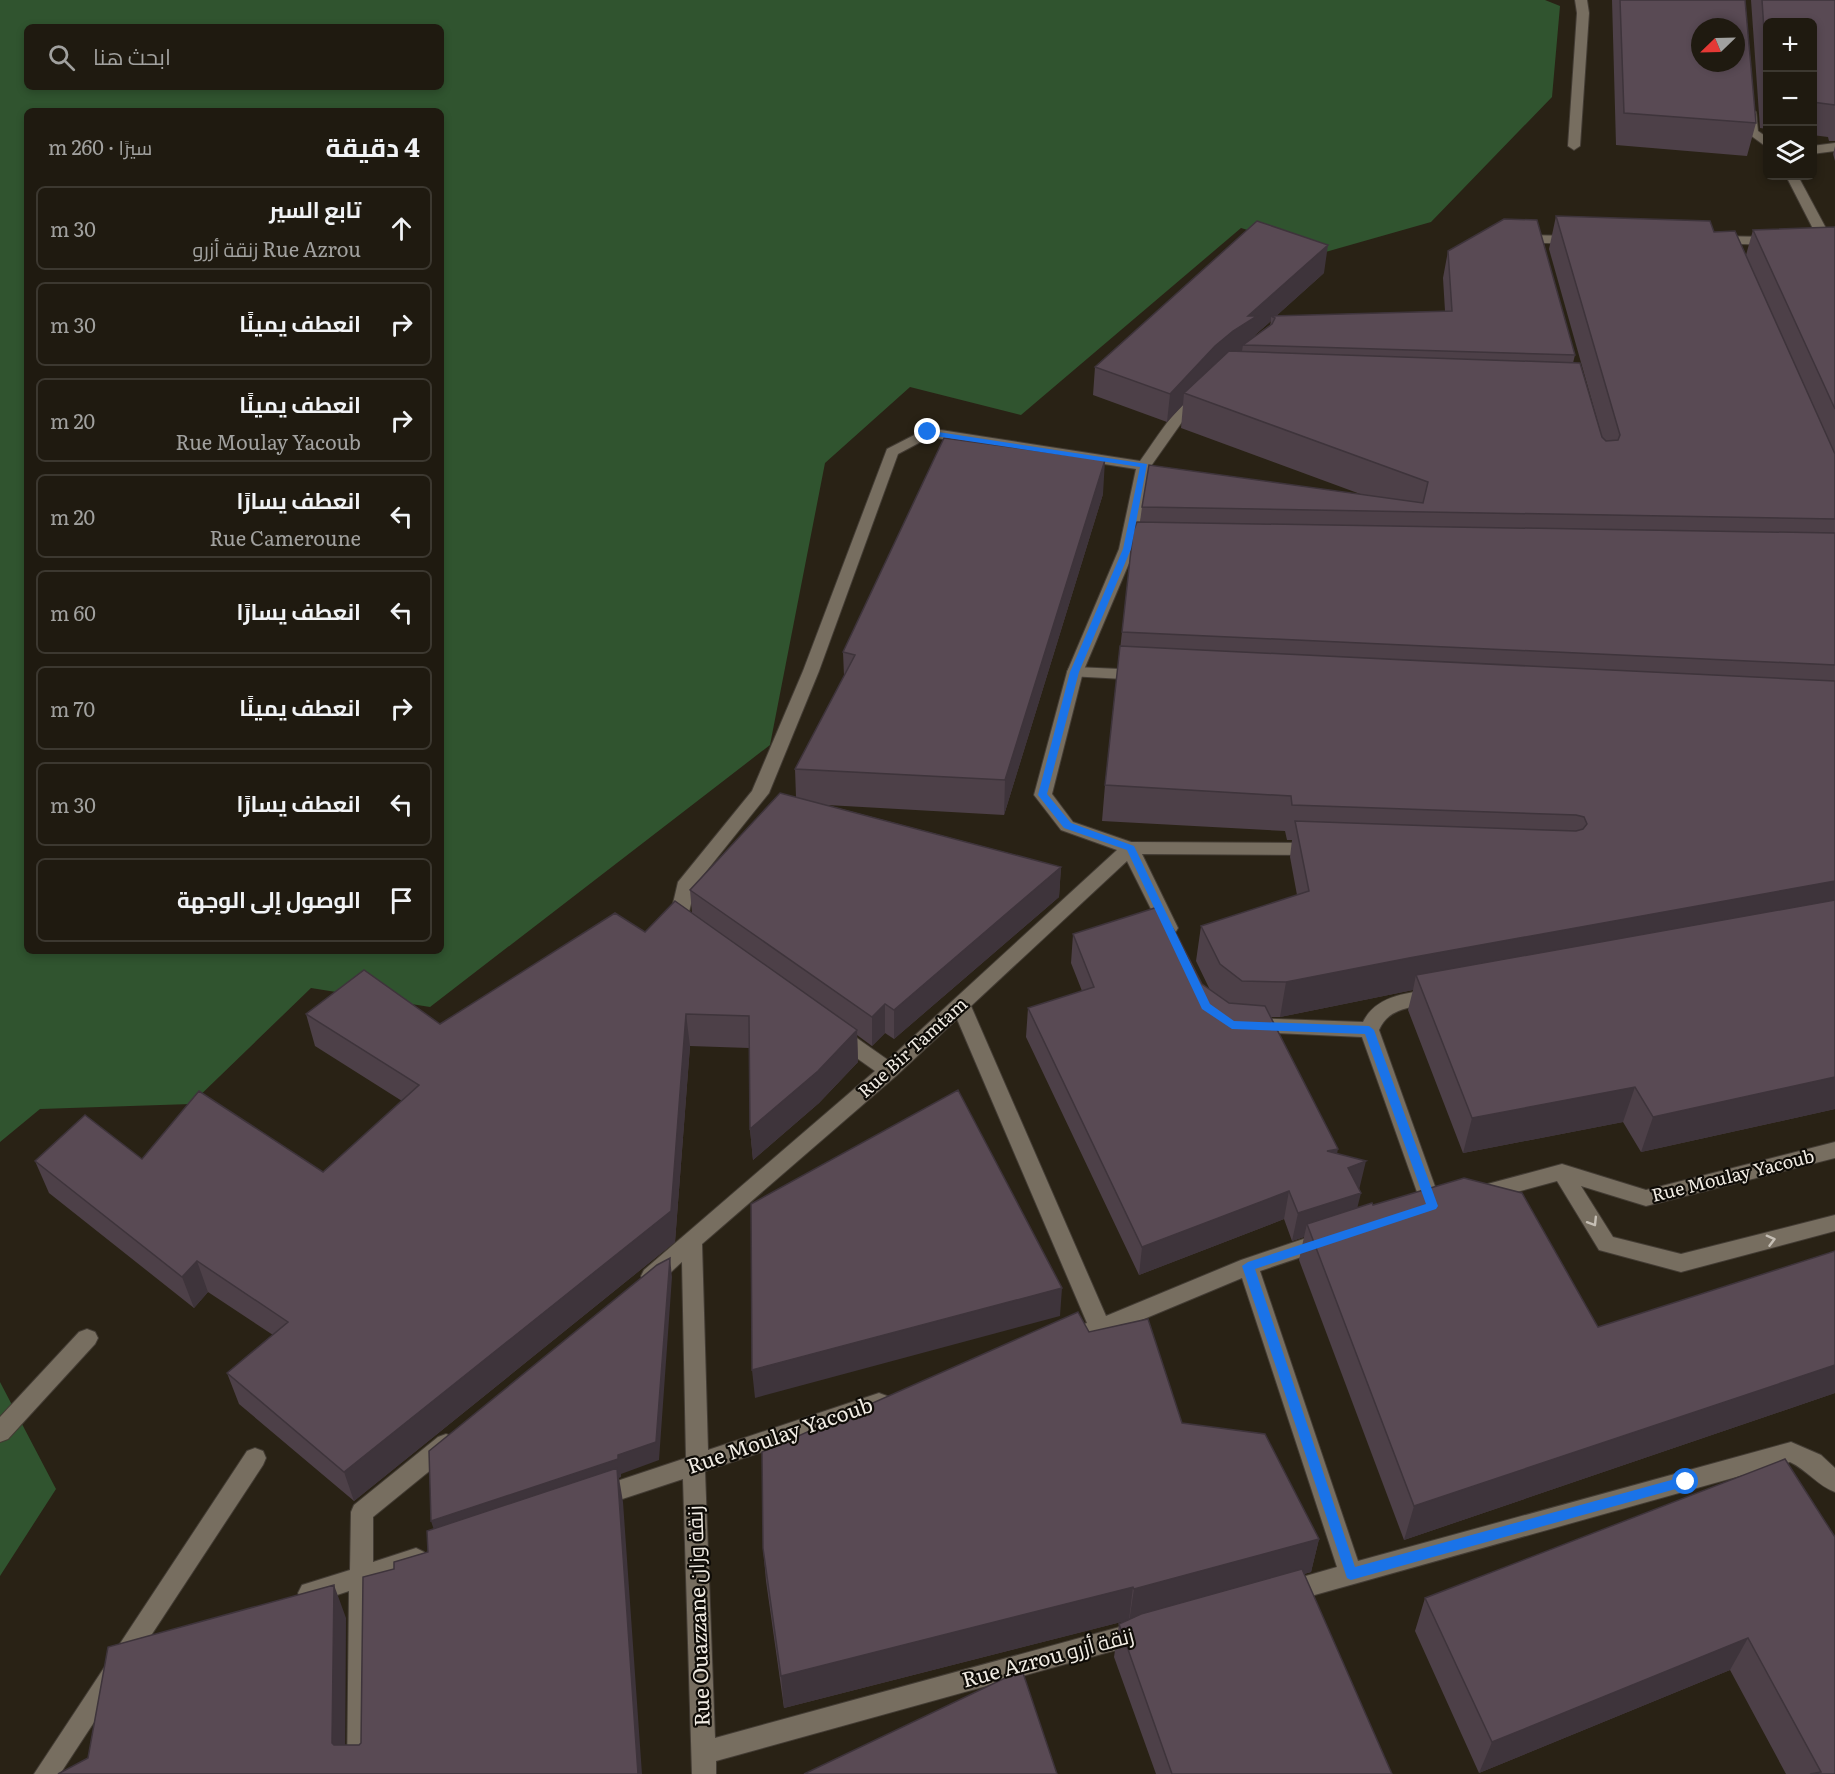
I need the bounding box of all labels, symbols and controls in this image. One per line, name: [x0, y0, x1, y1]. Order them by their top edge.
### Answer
north arrow: [1691, 18, 1745, 72]
map controls: [1763, 18, 1817, 180]
button: +: [1763, 18, 1817, 72]
search box: [24, 24, 444, 90]
text: ابحث هنا: [93, 39, 171, 72]
icon: search: [45, 41, 78, 74]
button: −: [1763, 72, 1817, 126]
text: 4 دقيقة: [326, 126, 420, 165]
button: layers: [1763, 126, 1817, 180]
text: سيرًا · 260 m: [48, 131, 152, 161]
text: تابع السير: [269, 192, 361, 225]
icon: ahead: [385, 212, 418, 245]
text: 30 m: [50, 213, 96, 243]
text: Rue Azrou زنقة أزرو: [193, 233, 361, 263]
text: انعطف يمينًا: [239, 306, 361, 339]
icon: right: [385, 308, 418, 341]
text: 30 m: [50, 309, 96, 339]
text: انعطف يمينًا: [239, 387, 361, 420]
icon: right: [385, 404, 418, 437]
text: 20 m: [50, 405, 95, 435]
route end: [914, 418, 940, 444]
text: Rue Moulay Yacoub: [176, 426, 361, 456]
text: انعطف يسارًا: [237, 483, 361, 516]
icon: left: [385, 500, 418, 533]
text: 20 m: [50, 501, 95, 531]
text: Rue Cameroune: [209, 522, 361, 552]
text: انعطف يسارًا: [237, 594, 361, 627]
icon: left: [385, 596, 418, 629]
text: 60 m: [50, 597, 96, 627]
text: انعطف يمينًا: [239, 690, 361, 723]
icon: right: [385, 692, 418, 725]
text: 70 m: [50, 693, 95, 723]
text: انعطف يسارًا: [237, 786, 361, 819]
icon: left: [385, 788, 418, 821]
text: 30 m: [50, 789, 96, 819]
text: الوصول إلى الوجهة: [177, 882, 361, 915]
icon: arrive: [385, 884, 418, 917]
street label: Rue Bir Tamtam: [851, 990, 973, 1103]
street label: Rue Moulay Yacoub: [1648, 1141, 1817, 1208]
one-way arrow: [1585, 1216, 1597, 1226]
one-way arrow: [1765, 1234, 1775, 1247]
street label: Rue Moulay Yacoub: [682, 1387, 876, 1480]
route start: [1672, 1468, 1698, 1494]
street label: Rue Ouazzane زنقة وزان: [677, 1505, 716, 1727]
street label: Rue Azrou زنقة أزرو: [958, 1618, 1137, 1693]

